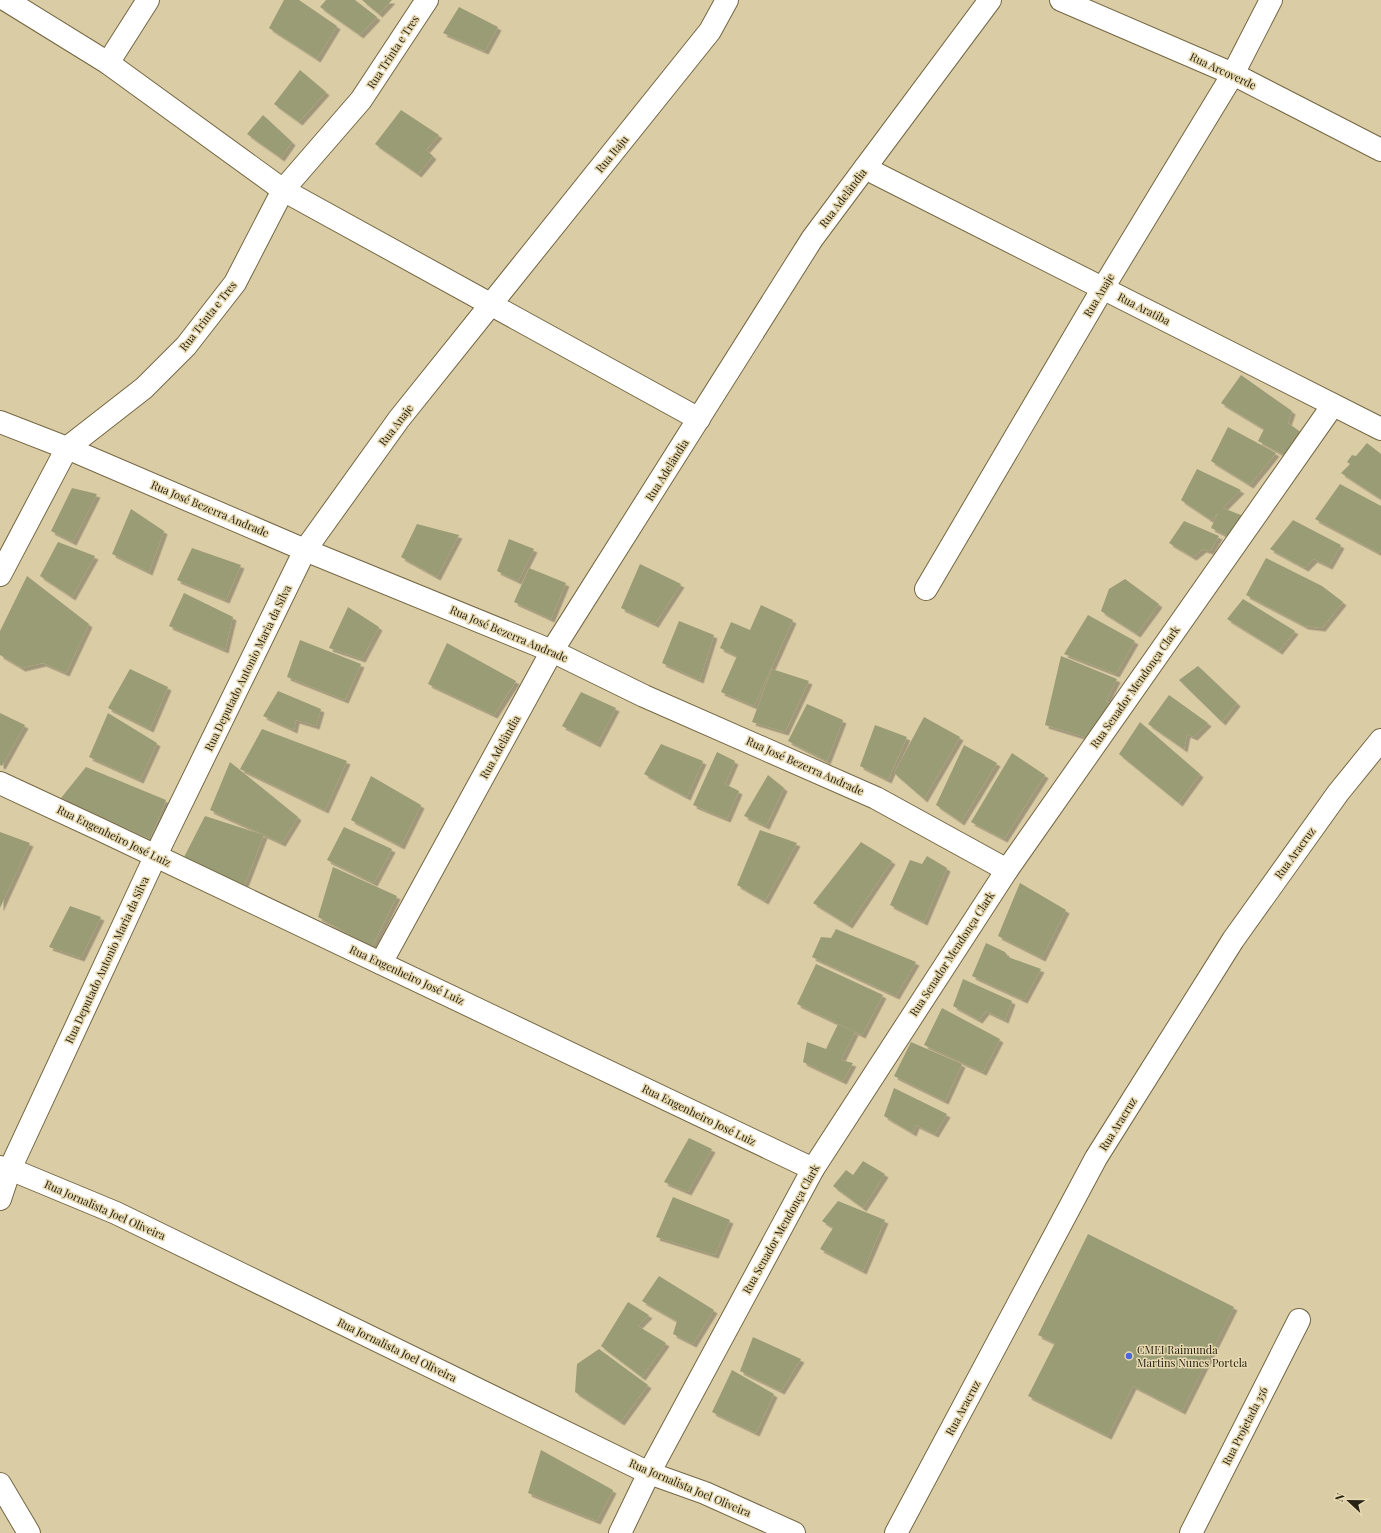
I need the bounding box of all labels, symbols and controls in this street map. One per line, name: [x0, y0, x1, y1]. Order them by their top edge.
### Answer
street label: Rua Trinta e Tres: [363, 12, 422, 91]
street label: Rua Arcoverde: [1188, 49, 1259, 93]
street label: Rua Itaju: [592, 131, 632, 175]
street label: Rua Adelândia: [815, 165, 870, 230]
street label: Rua Anaje: [1080, 270, 1118, 319]
street label: Rua Trinta e Tres: [176, 278, 240, 354]
street label: Rua Aratiba: [1115, 289, 1174, 328]
street label: Rua Anaje: [375, 400, 417, 449]
street label: Rua Adelândia: [642, 435, 692, 504]
street label: Rua José Bezerra Andrade: [149, 477, 272, 540]
street label: Rua Deputado Antonio Maria da Silva: [201, 582, 295, 753]
street label: Rua José Bezerra Andrade: [448, 602, 571, 665]
street label: Rua Senador Mendonça Clark: [1087, 623, 1183, 751]
street label: Rua Adelândia: [476, 712, 523, 781]
street label: Rua José Bezerra Andrade: [744, 733, 867, 798]
street label: Rua Engenheiro José Luiz: [55, 801, 174, 870]
street label: Rua Aracruz: [1271, 824, 1318, 882]
street label: Rua Deputado Antonio Maria da Silva: [61, 873, 152, 1046]
street label: Rua Senador Mendonça Clark: [906, 888, 998, 1019]
street label: Rua Engenheiro José Luiz: [347, 941, 467, 1008]
street label: Rua Engenheiro José Luiz: [640, 1080, 759, 1149]
street label: Rua Aracruz: [1095, 1094, 1140, 1153]
street label: Rua Senador Mendonça Clark: [739, 1161, 822, 1296]
street label: Rua Jornalista Joel Oliveira: [42, 1176, 169, 1243]
street label: Rua Jornalista Joel Oliveira: [335, 1314, 460, 1385]
place label: CMEI Raimunda Martins Nunes Portela: [1137, 1342, 1248, 1370]
marker: CMEI Raimunda Martins Nunes Portela: [1124, 1351, 1134, 1361]
street label: Rua Aracruz: [942, 1378, 983, 1438]
street label: Rua Projetada 356: [1218, 1384, 1271, 1468]
street label: Rua Jornalista Joel Oliveira: [627, 1455, 754, 1520]
north arrow: [1329, 1481, 1369, 1521]
text: N: [1331, 1491, 1348, 1504]

